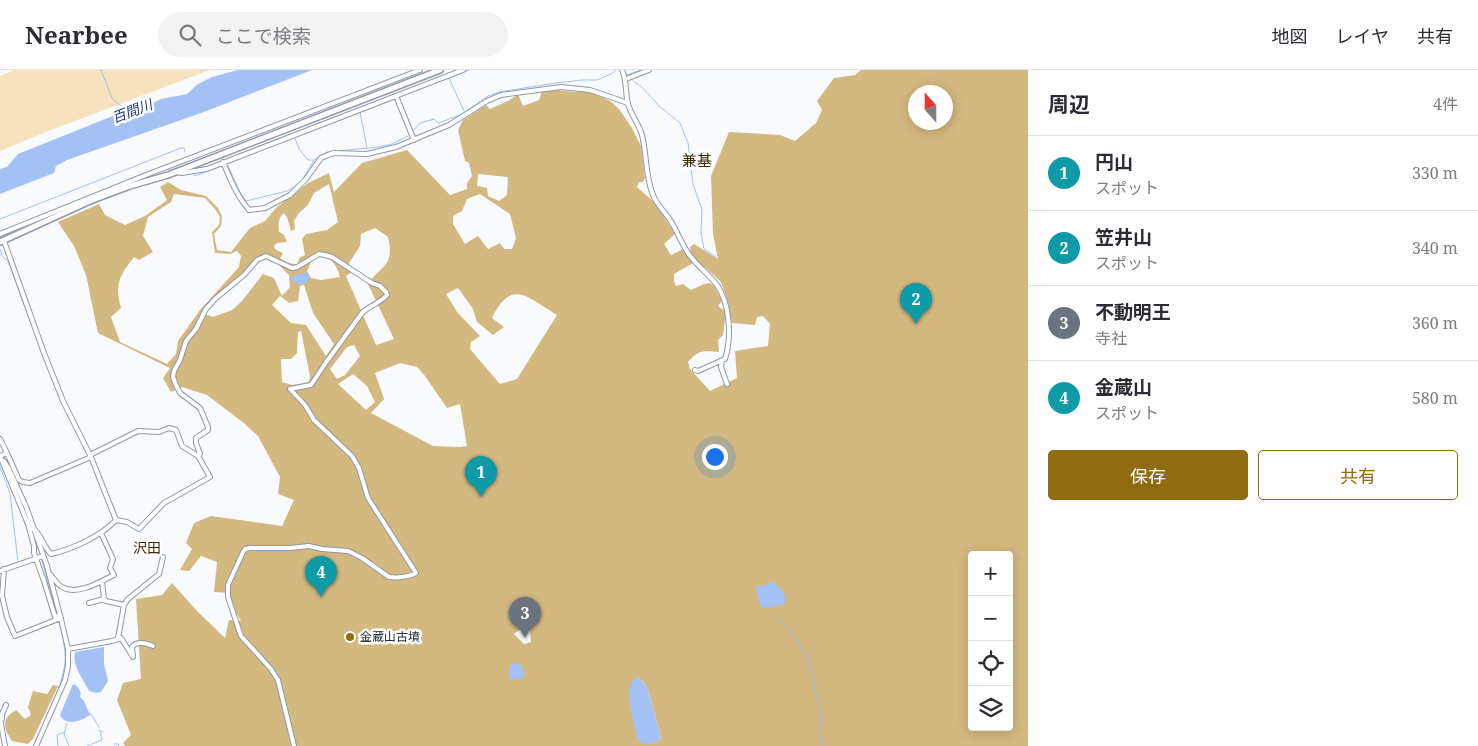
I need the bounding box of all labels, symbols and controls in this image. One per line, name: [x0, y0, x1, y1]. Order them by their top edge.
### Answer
search box: [158, 12, 508, 57]
text: Nearbee: [25, 18, 128, 51]
icon: search: [176, 21, 204, 49]
text: ここで検索: [216, 23, 311, 49]
text: 地図: [1272, 24, 1308, 48]
text: レイヤ: [1336, 24, 1389, 48]
text: 共有: [1417, 24, 1453, 48]
north arrow: [908, 85, 953, 130]
text: 周辺: [1048, 90, 1090, 118]
water label: 百間川: [109, 93, 157, 127]
text: 4件: [1433, 93, 1458, 115]
text: 円山: [1095, 149, 1133, 175]
district label: 兼基: [682, 150, 712, 170]
text: 1: [1059, 162, 1069, 184]
text: 330 m: [1412, 162, 1458, 184]
text: スポット: [1095, 177, 1159, 199]
text: 笠井山: [1095, 224, 1152, 250]
text: 2: [1059, 237, 1069, 259]
text: 340 m: [1412, 237, 1458, 259]
text: スポット: [1095, 252, 1159, 274]
pin: 2: [900, 283, 932, 324]
text: 不動明王: [1095, 299, 1171, 325]
text: 3: [1059, 312, 1069, 334]
text: 360 m: [1412, 312, 1458, 334]
text: 寺社: [1095, 327, 1127, 349]
text: 金蔵山: [1095, 374, 1152, 400]
text: 4: [1059, 387, 1069, 409]
text: 580 m: [1412, 387, 1458, 409]
text: スポット: [1095, 402, 1159, 424]
your location: [702, 444, 728, 470]
button: 保存: [1048, 450, 1248, 500]
button: 共有: [1258, 450, 1458, 500]
pin: 1: [465, 456, 497, 497]
district label: 沢田: [133, 538, 161, 557]
map controls: [968, 551, 1013, 731]
button: +: [968, 551, 1013, 596]
pin: 4: [305, 556, 337, 597]
button: −: [968, 596, 1013, 641]
pin: 3: [509, 597, 541, 638]
place label: 金蔵山古墳: [360, 628, 420, 645]
marker: 金蔵山古墳: [344, 631, 356, 643]
button: locate: [968, 641, 1013, 686]
button: layers: [968, 686, 1013, 731]

